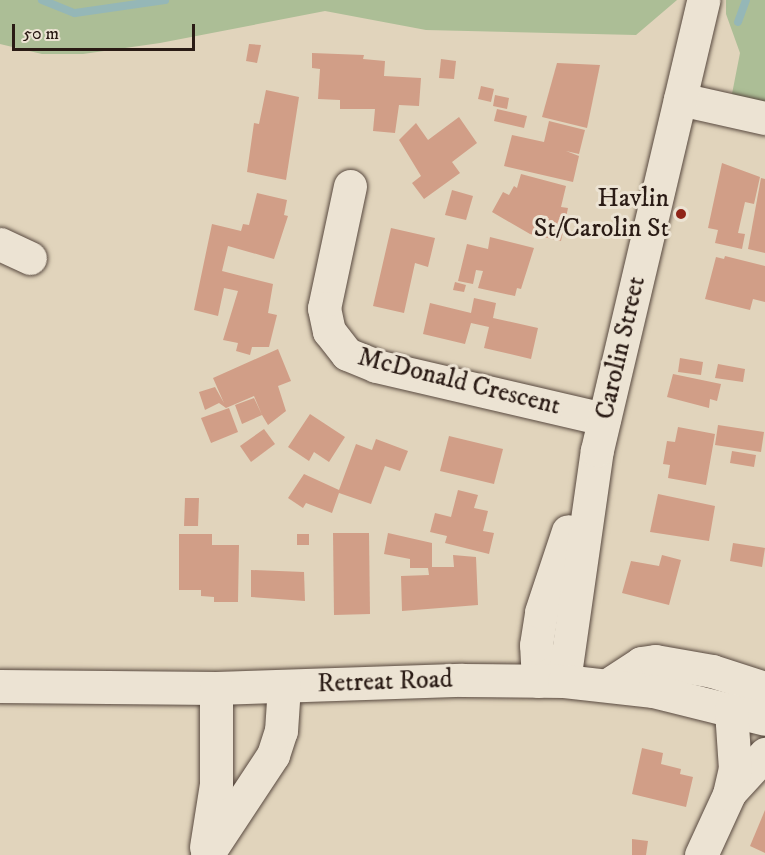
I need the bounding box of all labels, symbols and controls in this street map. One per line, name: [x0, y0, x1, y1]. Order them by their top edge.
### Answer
scale bar: [15, 12, 198, 50]
text: 50 m: [23, 23, 59, 45]
place label: Havlin St/Carolin St: [534, 183, 669, 244]
marker: Havlin St/Carolin St: [674, 207, 688, 221]
street label: Carolin Street: [589, 273, 653, 423]
street label: McDonald Crescent: [355, 342, 563, 422]
street label: Retreat Road: [317, 664, 453, 700]

